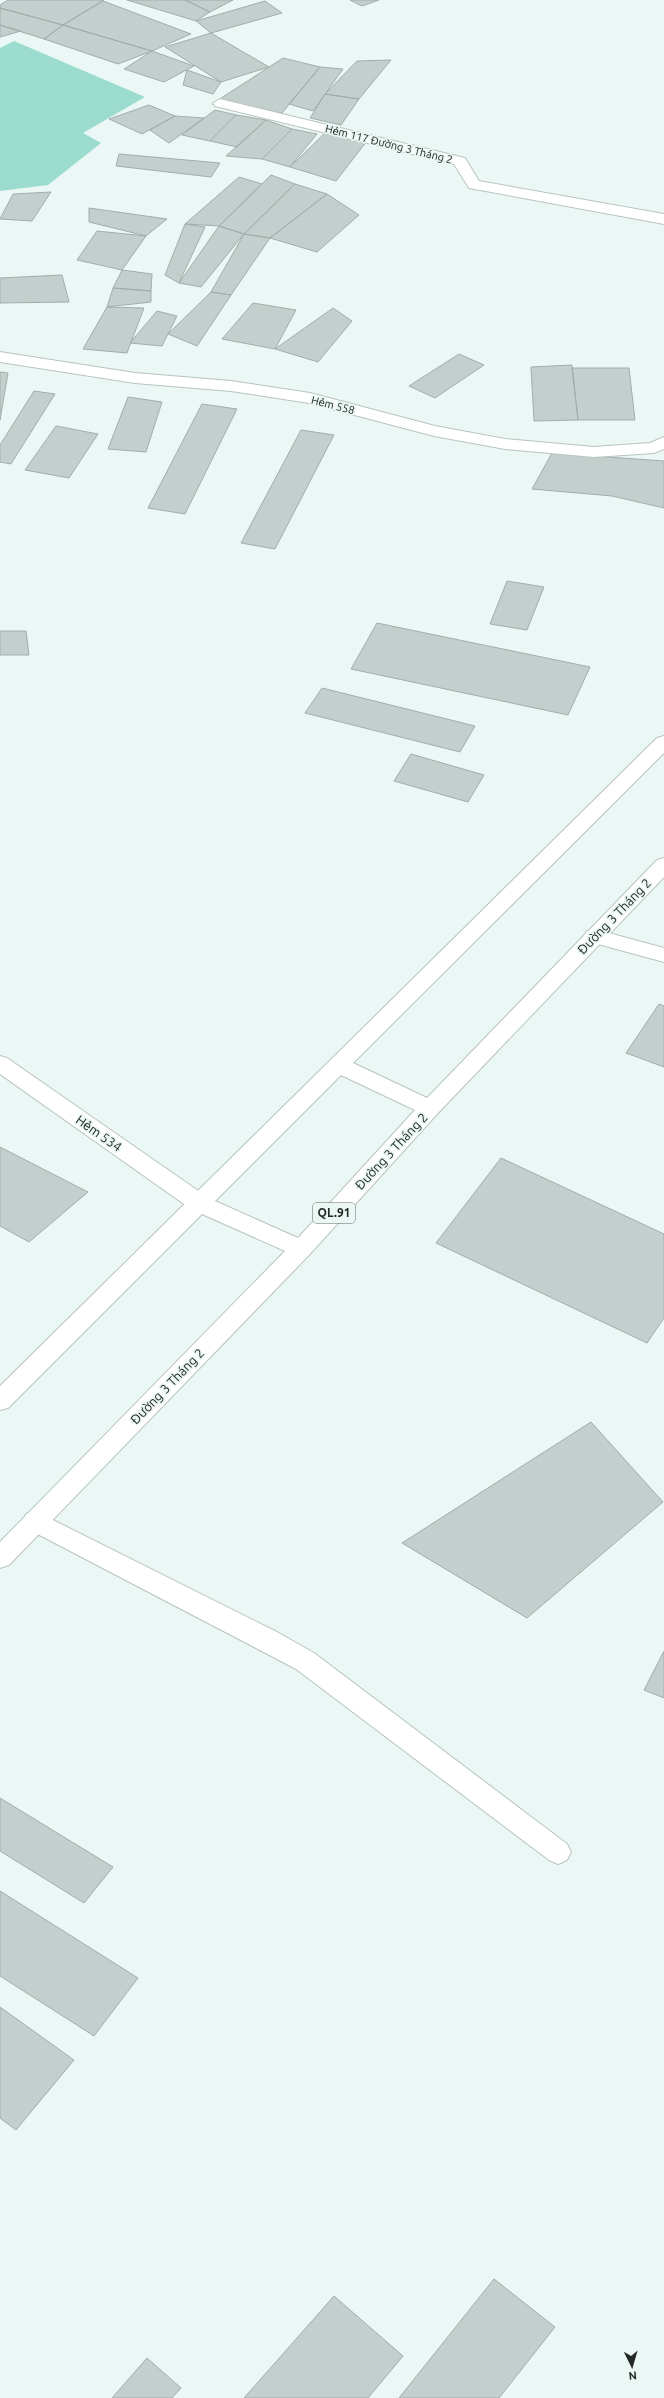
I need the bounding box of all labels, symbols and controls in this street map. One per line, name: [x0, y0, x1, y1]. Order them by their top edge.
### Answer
street label: Hẻm 117 Đường 3 Tháng 2: [324, 122, 454, 166]
street label: Hẻm 558: [310, 394, 356, 416]
street label: Đường 3 Tháng 2: [574, 875, 654, 957]
street label: Đường 3 Tháng 2: [352, 1110, 430, 1192]
street label: Hẻm 534: [73, 1112, 125, 1154]
road number: QL.91: [313, 1203, 355, 1223]
street label: Đường 3 Tháng 2: [127, 1345, 207, 1427]
north arrow: [612, 2346, 652, 2386]
text: N: [628, 2370, 637, 2382]

